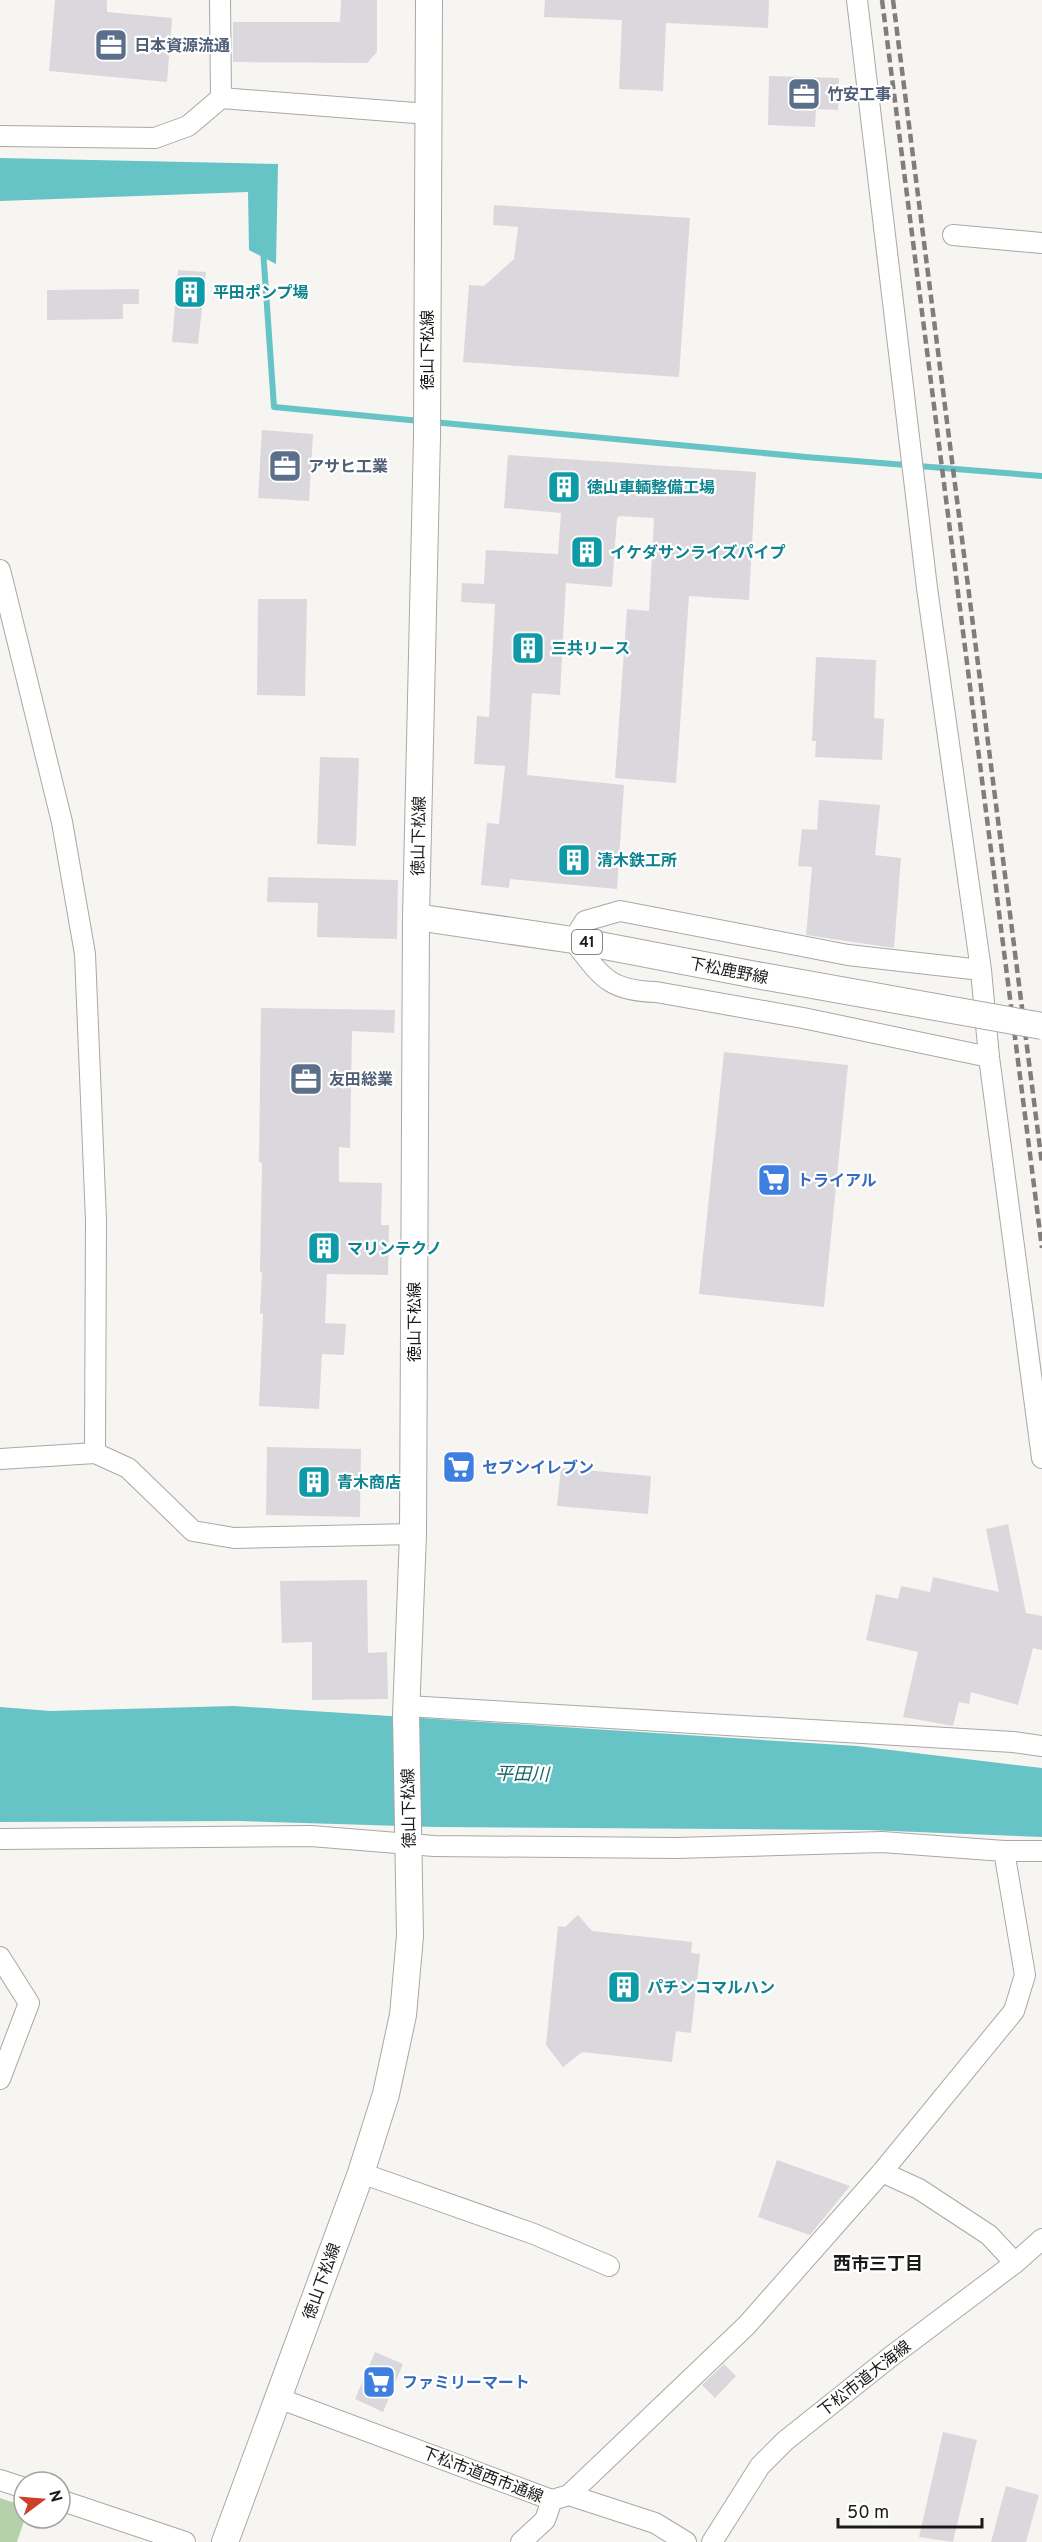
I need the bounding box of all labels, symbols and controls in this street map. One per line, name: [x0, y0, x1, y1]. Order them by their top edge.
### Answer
office icon: 日本資源流通: [93, 27, 129, 63]
place label: 日本資源流通: [134, 37, 230, 57]
office icon: 竹安工事: [786, 76, 822, 112]
place label: 竹安工事: [827, 86, 891, 106]
building icon: 平田ポンプ場: [172, 274, 208, 310]
place label: 平田ポンプ場: [213, 284, 309, 304]
street label: 徳山下松線: [419, 310, 439, 390]
office icon: アサヒ工業: [267, 448, 303, 484]
place label: アサヒ工業: [308, 458, 388, 478]
building icon: 徳山車輌整備工場: [546, 469, 582, 505]
place label: 徳山車輌整備工場: [587, 479, 715, 499]
building icon: イケダサンライズパイプ: [569, 534, 605, 570]
place label: イケダサンライズパイプ: [610, 544, 786, 564]
building icon: 三共リース: [510, 630, 546, 666]
place label: 三共リース: [551, 640, 630, 660]
street label: 徳山下松線: [409, 796, 431, 876]
building icon: 清木鉄工所: [556, 842, 592, 878]
place label: 清木鉄工所: [597, 851, 677, 872]
road number: 41: [572, 930, 602, 954]
street label: 下松鹿野線: [687, 955, 770, 989]
office icon: 友田総業: [288, 1061, 324, 1097]
place label: 友田総業: [329, 1070, 393, 1091]
supermarket icon: トライアル: [756, 1162, 792, 1198]
place label: トライアル: [797, 1172, 877, 1192]
building icon: マリンテクノ: [306, 1230, 342, 1266]
place label: マリンテクノ: [347, 1240, 442, 1260]
street label: 徳山下松線: [406, 1282, 426, 1362]
supermarket icon: セブンイレブン: [441, 1449, 477, 1485]
place label: セブンイレブン: [482, 1459, 594, 1479]
building icon: 青木商店: [296, 1464, 332, 1500]
place label: 青木商店: [337, 1474, 401, 1494]
water label: 平田川: [495, 1764, 551, 1788]
street label: 徳山下松線: [399, 1768, 421, 1848]
building icon: パチンコマルハン: [606, 1969, 642, 2005]
place label: パチンコマルハン: [647, 1979, 775, 1999]
street label: 徳山下松線: [300, 2241, 346, 2323]
district label: 西市三丁目: [833, 2254, 923, 2277]
street label: 下松市道大海線: [815, 2337, 916, 2422]
supermarket icon: ファミリーマート: [361, 2364, 397, 2400]
place label: ファミリーマート: [402, 2374, 530, 2394]
street label: 下松市道西市通線: [419, 2444, 546, 2508]
north arrow: [12, 2470, 72, 2530]
text: N: [43, 2488, 66, 2505]
scale bar: [838, 2491, 982, 2529]
text: 50 m: [847, 2502, 889, 2525]

